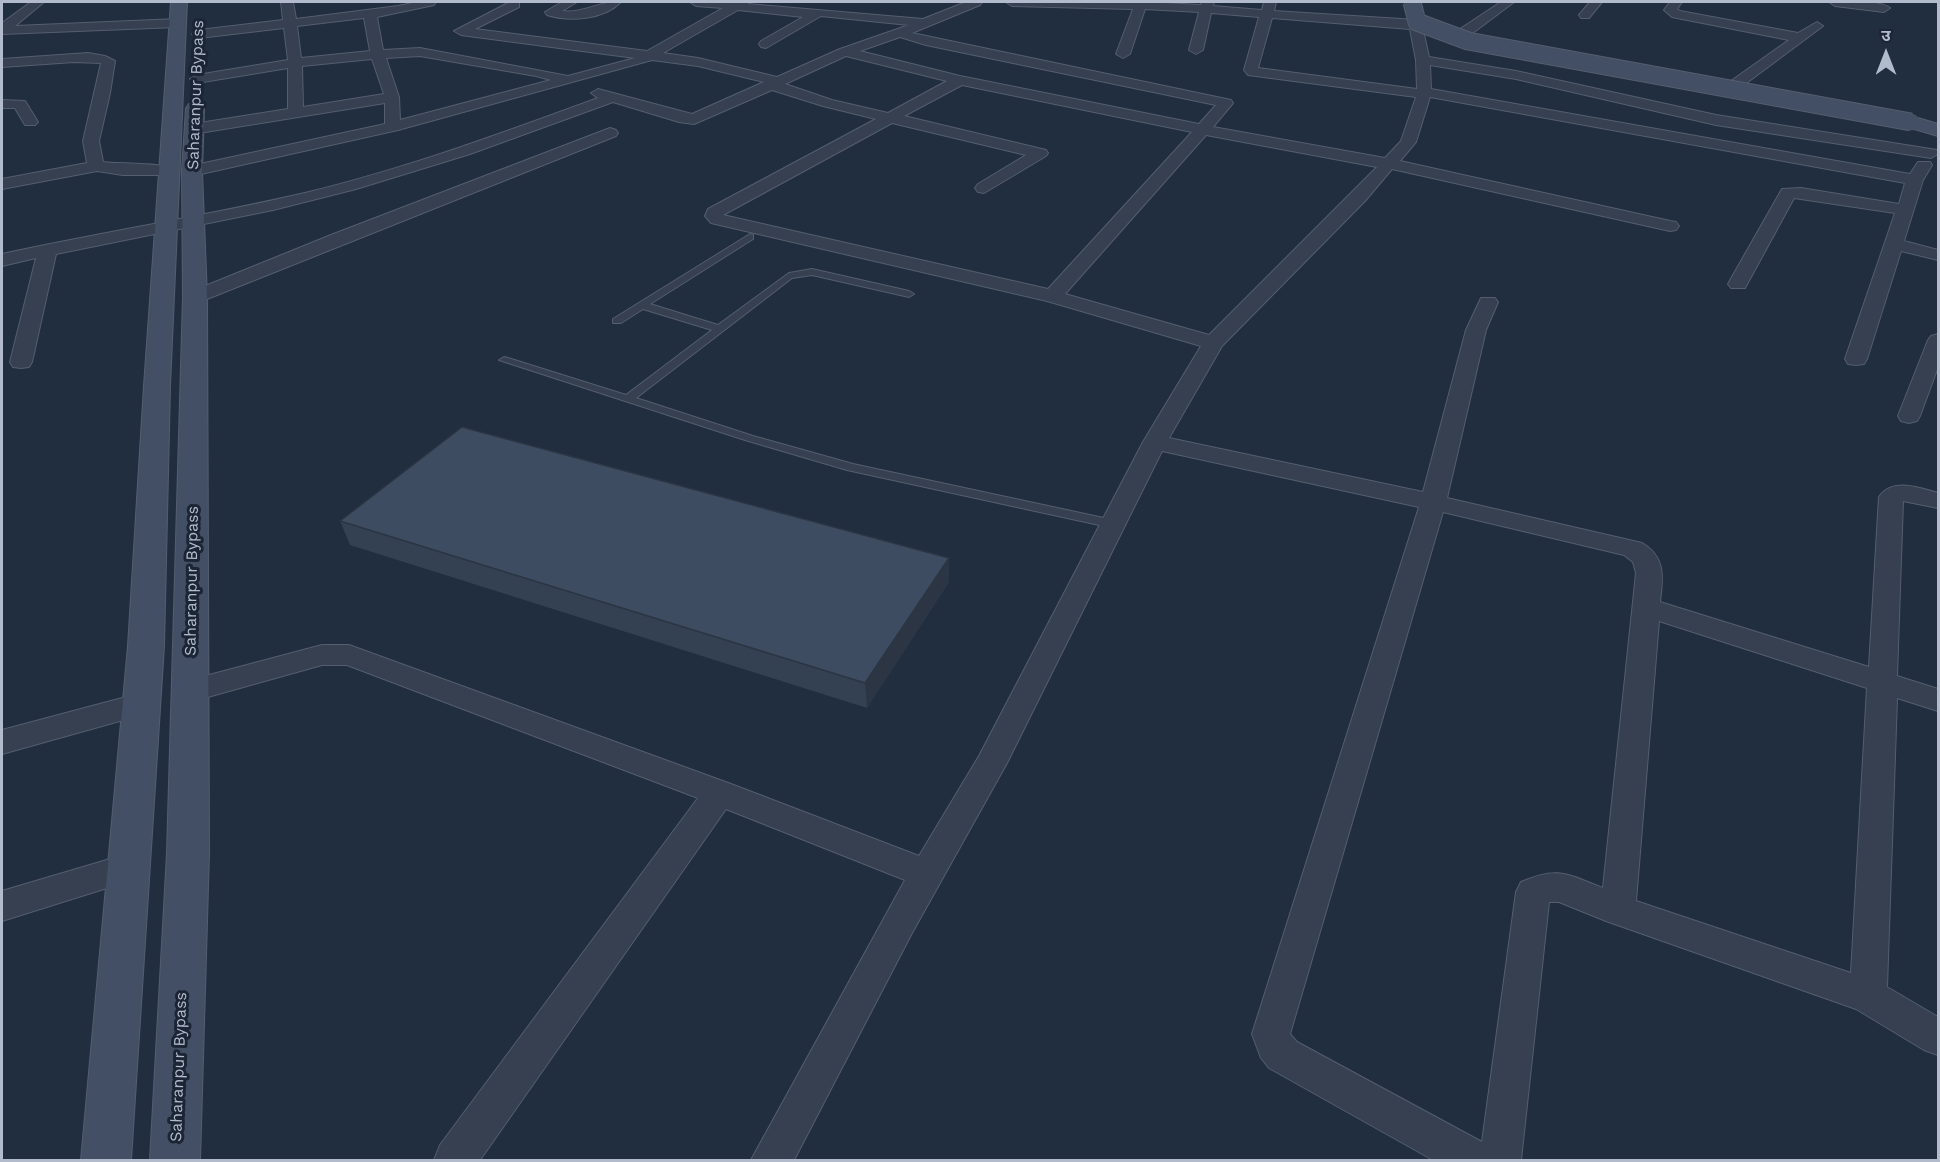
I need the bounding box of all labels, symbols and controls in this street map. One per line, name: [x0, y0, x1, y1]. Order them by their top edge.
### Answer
street label: Saharanpur Bypass: [184, 20, 208, 170]
north arrow: [1856, 24, 1916, 84]
text: उ: [1881, 26, 1891, 45]
street label: Saharanpur Bypass: [181, 506, 203, 656]
street label: Saharanpur Bypass: [167, 992, 191, 1142]

